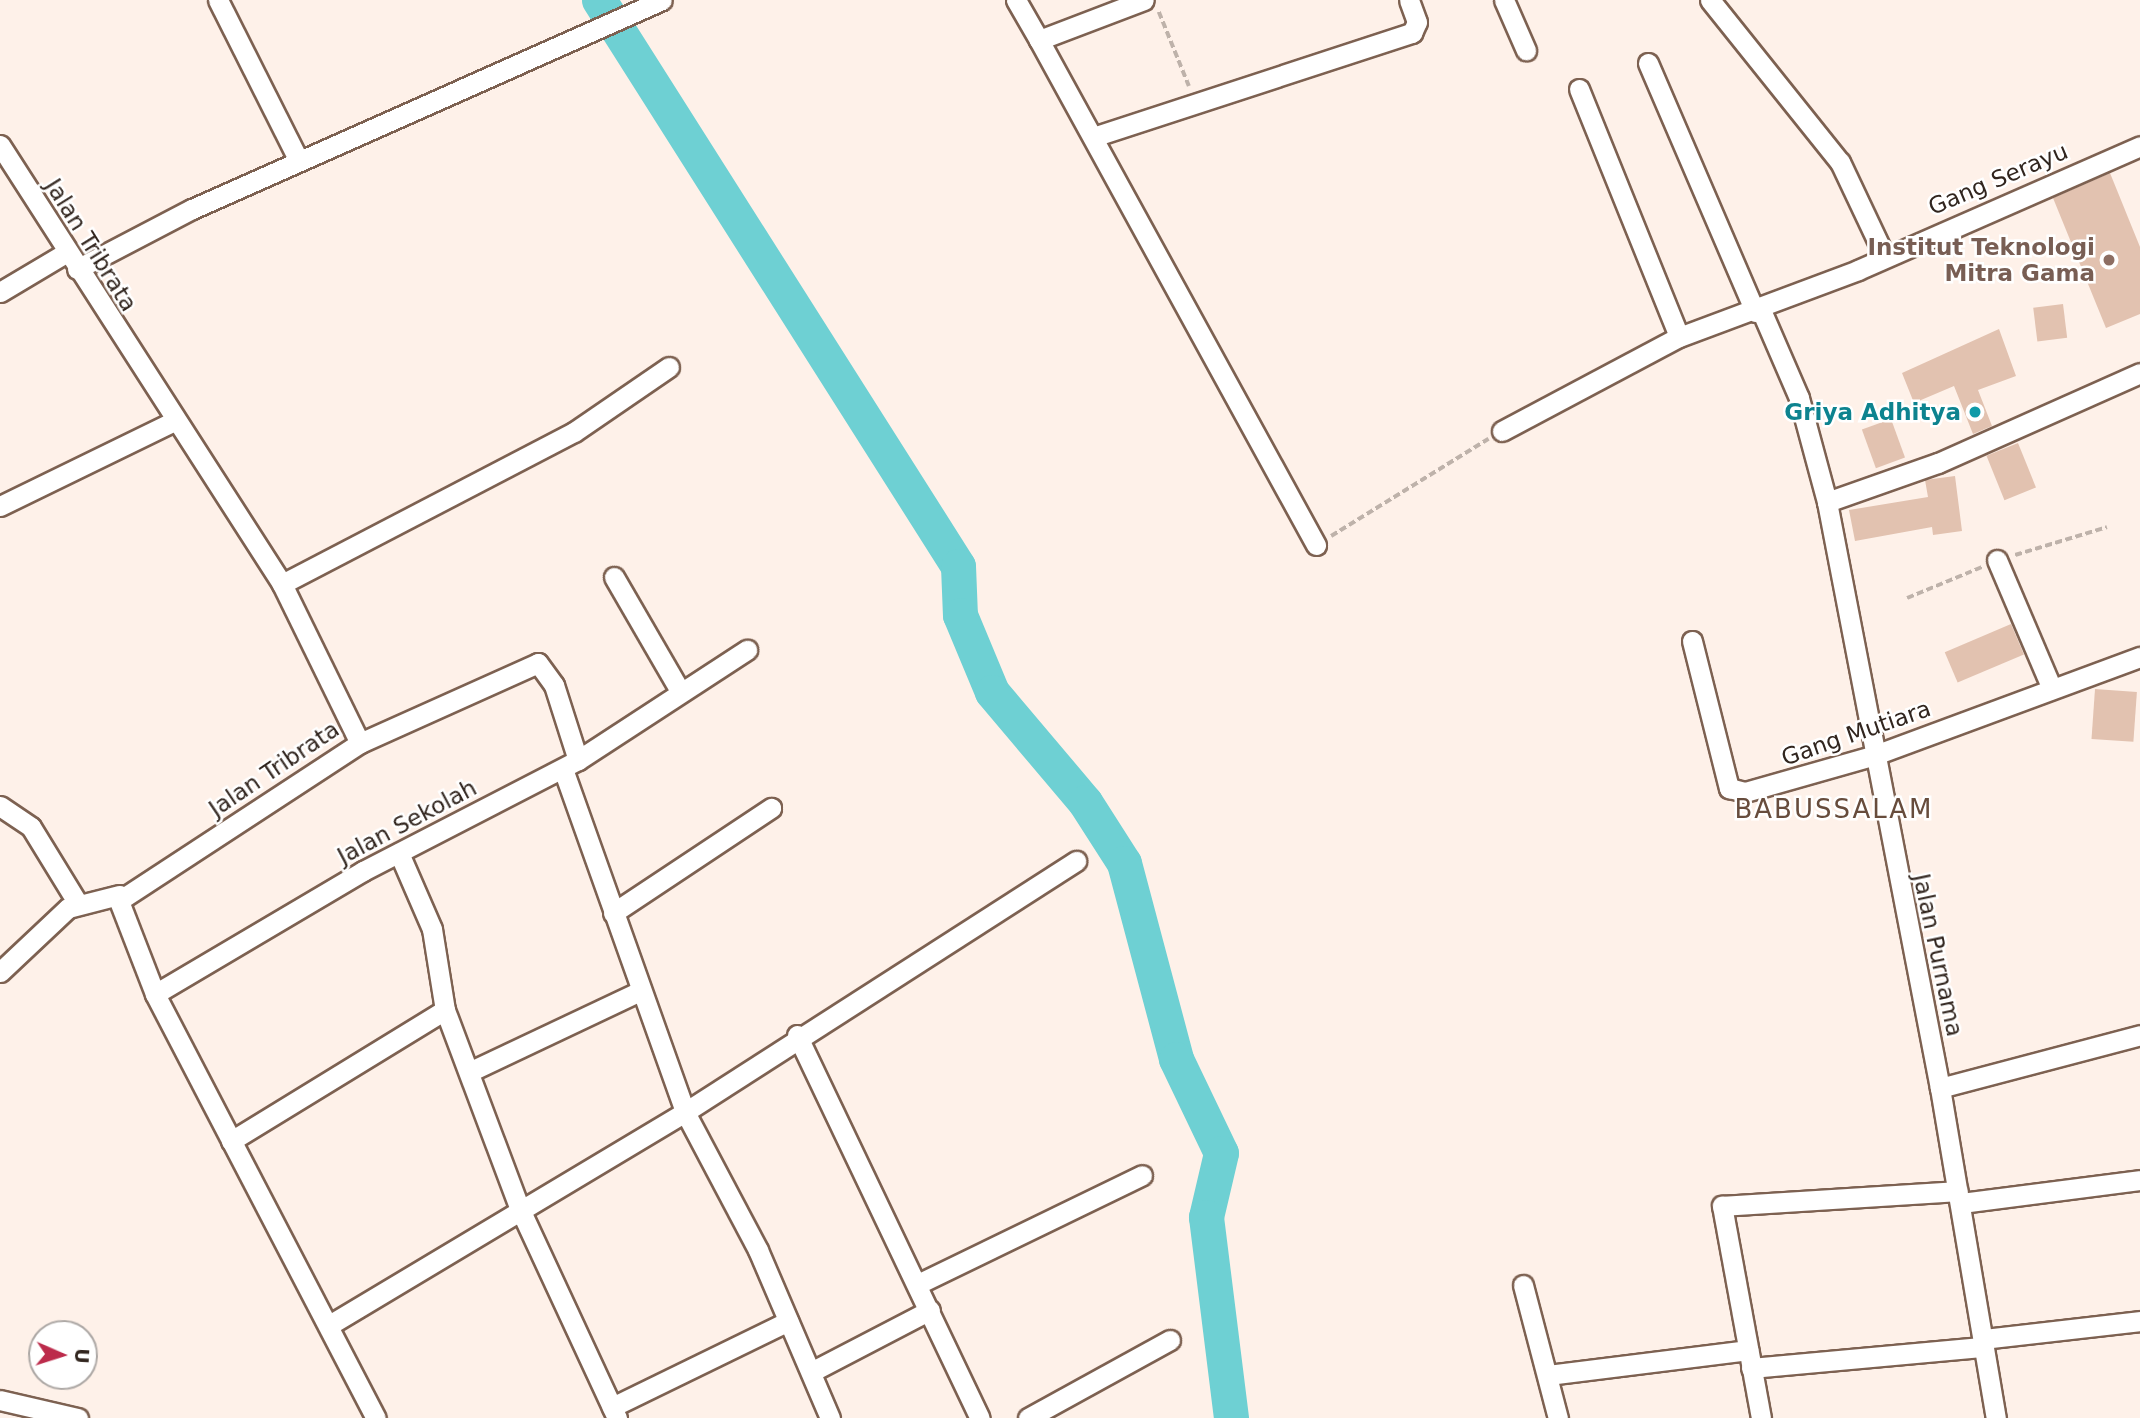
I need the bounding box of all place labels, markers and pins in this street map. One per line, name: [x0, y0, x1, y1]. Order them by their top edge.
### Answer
place label: Institut Teknologi Mitra Gama: [1867, 233, 2095, 287]
marker: Institut Teknologi Mitra Gama: [2101, 252, 2117, 268]
place label: Griya Adhitya: [1784, 398, 1961, 426]
marker: Griya Adhitya: [1967, 404, 1983, 420]

